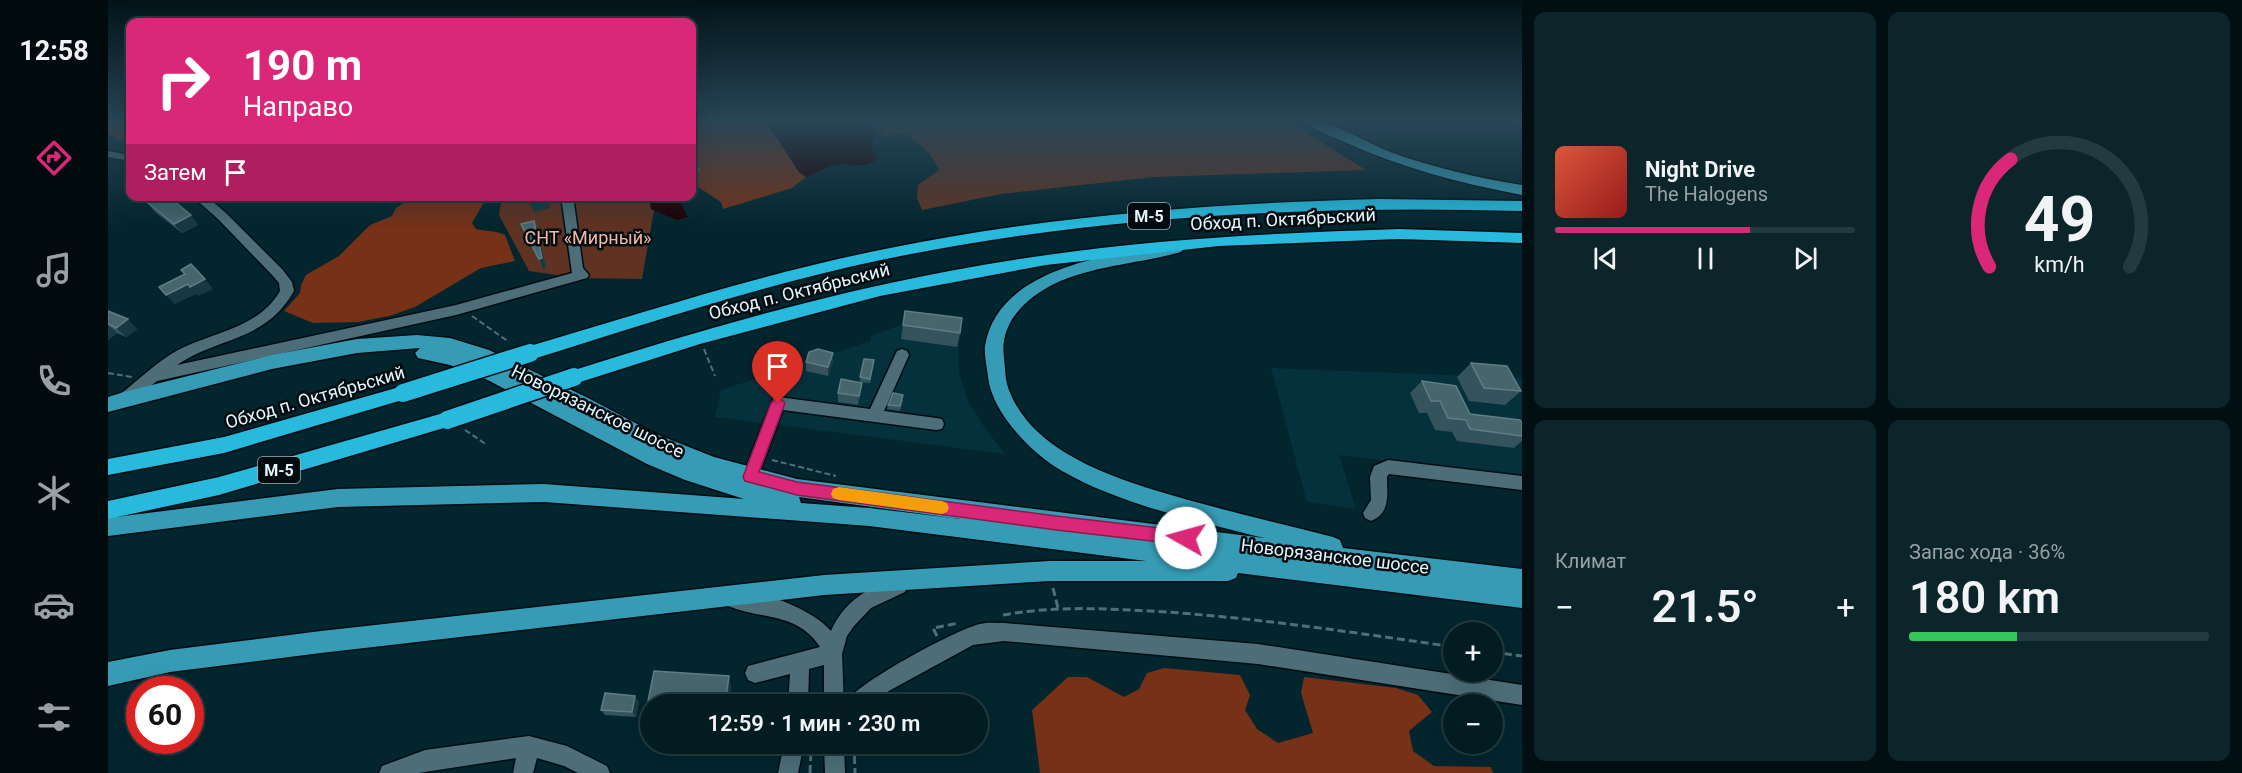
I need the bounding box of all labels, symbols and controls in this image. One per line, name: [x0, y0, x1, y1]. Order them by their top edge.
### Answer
text: 12:58: [19, 35, 89, 67]
text: 190 m: [243, 41, 362, 90]
icon: right: [144, 42, 222, 120]
text: Направо: [243, 91, 353, 123]
icon: directions: [33, 137, 75, 179]
icon: arrive: [219, 156, 252, 189]
text: Night Drive: [1645, 157, 1755, 182]
text: Затем: [144, 160, 207, 185]
text: The Halogens: [1645, 182, 1768, 206]
text: 49: [2023, 183, 2095, 256]
road number: М-5: [1128, 203, 1170, 229]
street label: Обход п. Октябрьский: [1190, 204, 1376, 234]
park label: СНТ «Мирный»: [525, 227, 652, 248]
icon: previous: [1589, 242, 1622, 275]
icon: pause: [1689, 242, 1722, 275]
icon: next: [1789, 242, 1822, 275]
icon: music: [33, 249, 75, 291]
text: km/h: [2034, 253, 2084, 278]
street label: Обход п. Октябрьский: [706, 258, 892, 324]
pin: [752, 341, 803, 403]
icon: arrive: [761, 350, 794, 383]
icon: phone: [33, 360, 75, 402]
street label: Новорязанское шоссе: [508, 360, 688, 462]
street label: Обход п. Октябрьский: [223, 361, 407, 433]
road number: М-5: [258, 457, 300, 483]
icon: climate: [33, 472, 75, 514]
position arrow: [1154, 506, 1218, 570]
street label: Новорязанское шоссе: [1240, 534, 1430, 578]
text: Запас хода · 36%: [1909, 540, 2065, 564]
text: Климат: [1555, 549, 1626, 573]
text: 180 km: [1909, 571, 2060, 624]
text: 21.5°: [1651, 580, 1759, 633]
icon: car: [33, 584, 75, 626]
text: −: [1555, 588, 1574, 627]
text: +: [1836, 588, 1855, 627]
map controls: [1443, 622, 1503, 754]
button: +: [1443, 622, 1503, 682]
speed limit sign: 60: [126, 676, 204, 754]
button: −: [1443, 694, 1503, 754]
icon: filters: [33, 696, 75, 738]
text: 12:59 · 1 мин · 230 m: [708, 711, 920, 736]

